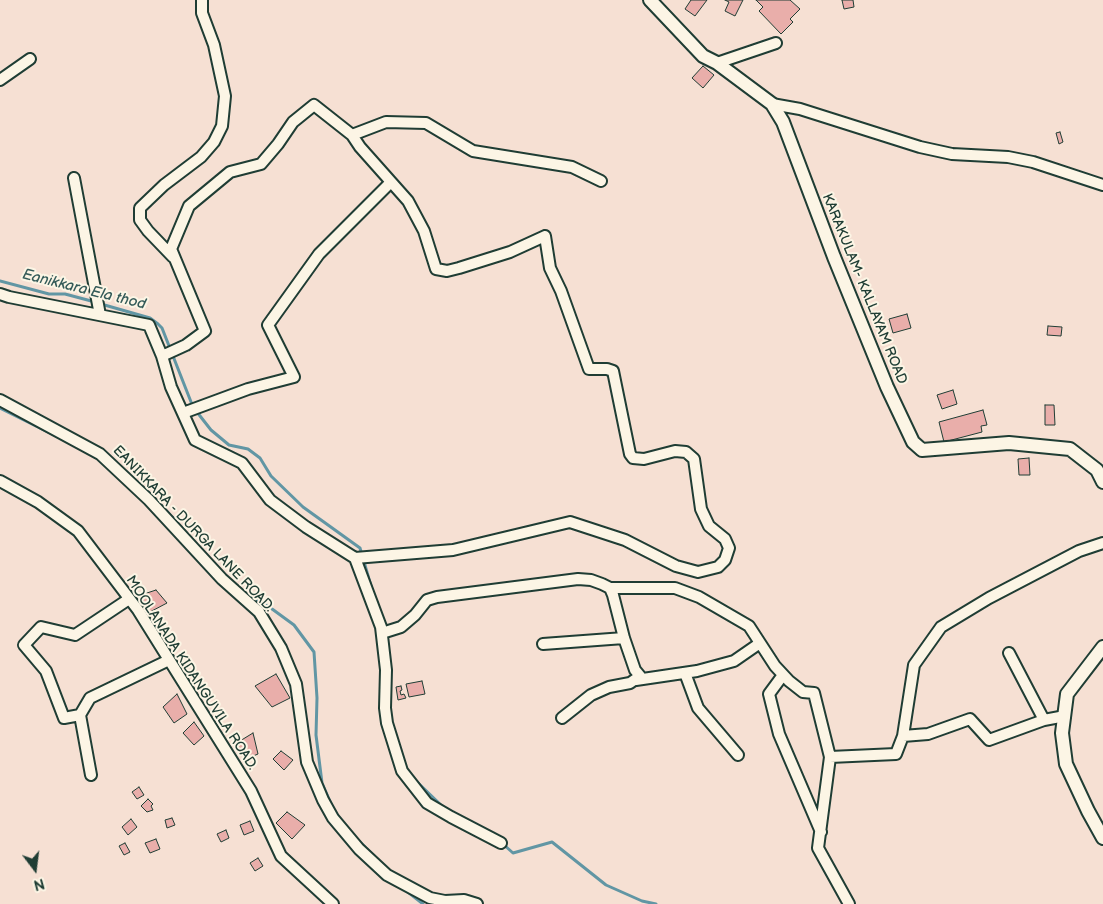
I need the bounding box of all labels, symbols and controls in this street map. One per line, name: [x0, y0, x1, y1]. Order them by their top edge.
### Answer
street label: KARAKULAM- KALLAYAM ROAD: [818, 191, 910, 387]
water label: Eanikkara Ela thod: [20, 266, 148, 314]
street label: EANIKKARA - DURGA LANE ROAD.: [109, 442, 277, 616]
street label: MOOLANADA KIDANGUVILA ROAD.: [122, 573, 260, 773]
north arrow: [10, 844, 60, 894]
text: N: [32, 874, 46, 894]

